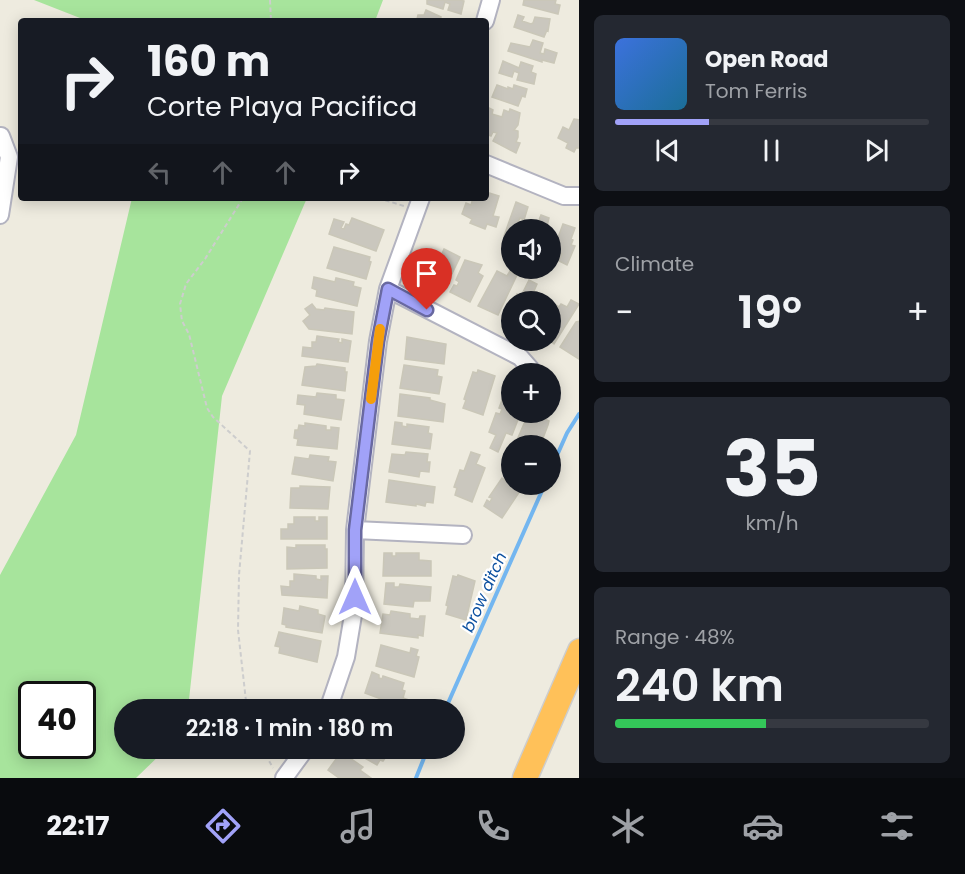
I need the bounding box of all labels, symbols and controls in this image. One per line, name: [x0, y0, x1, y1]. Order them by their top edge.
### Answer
text: 160 m: [147, 32, 270, 91]
icon: right: [48, 42, 126, 120]
text: Open Road: [705, 44, 829, 75]
text: Tom Ferris: [705, 77, 807, 105]
text: Corte Playa Pacifica: [147, 88, 417, 125]
icon: previous: [651, 134, 684, 167]
icon: pause: [755, 134, 788, 167]
icon: next: [860, 134, 893, 167]
icon: left: [143, 156, 176, 189]
icon: ahead: [206, 156, 239, 189]
icon: ahead: [269, 156, 302, 189]
icon: right: [332, 156, 365, 189]
map controls: [501, 219, 561, 495]
button: sound: [501, 219, 561, 279]
pin: [401, 248, 452, 310]
text: Climate: [615, 250, 694, 278]
icon: arrive: [410, 257, 443, 290]
text: 19°: [738, 281, 802, 344]
text: −: [615, 289, 633, 336]
text: +: [906, 289, 929, 336]
button: search: [501, 291, 561, 351]
button: +: [501, 363, 561, 423]
text: 35: [723, 414, 821, 523]
button: −: [501, 435, 561, 495]
text: km/h: [745, 509, 799, 537]
water label: brow ditch: [457, 548, 512, 636]
position arrow: [323, 565, 387, 629]
text: Range · 48%: [615, 623, 735, 651]
text: 240 km: [615, 654, 784, 717]
speed limit sign: 40: [18, 681, 96, 759]
text: 22:18 · 1 min · 180 m: [186, 713, 393, 744]
icon: directions: [202, 805, 244, 847]
icon: music: [337, 805, 379, 847]
icon: phone: [472, 805, 514, 847]
icon: climate: [607, 805, 649, 847]
icon: car: [742, 805, 784, 847]
icon: filters: [876, 805, 918, 847]
text: 22:17: [46, 807, 110, 844]

